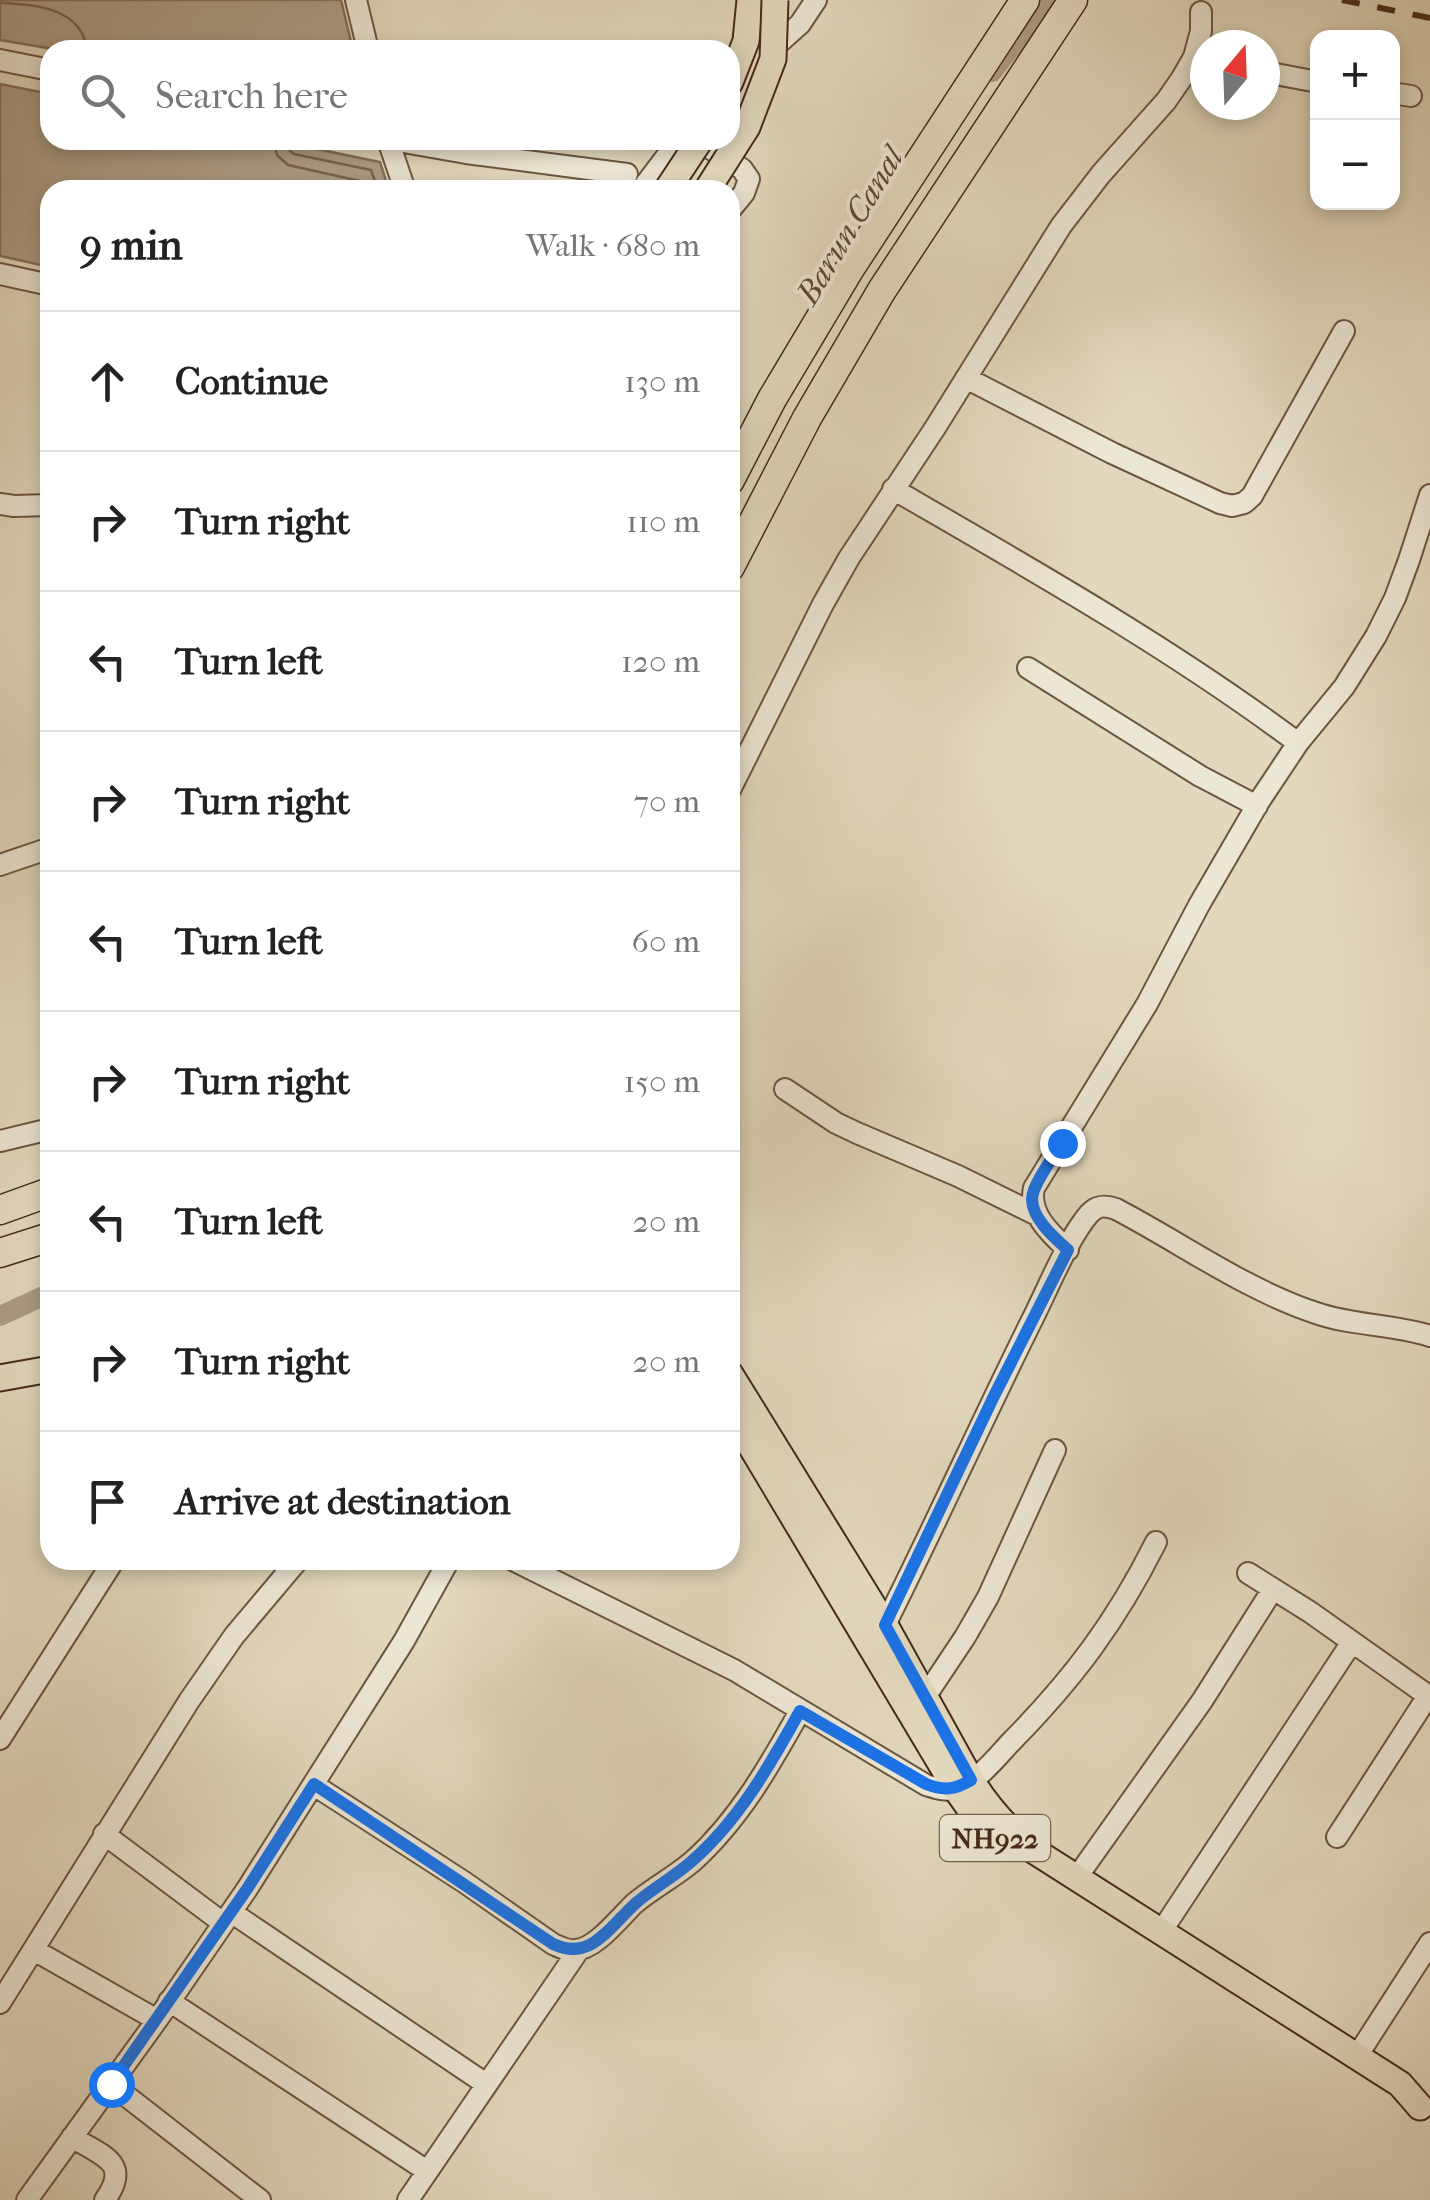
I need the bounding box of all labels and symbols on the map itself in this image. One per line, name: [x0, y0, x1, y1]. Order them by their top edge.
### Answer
north arrow: [1190, 30, 1280, 120]
water label: Barun Canal: [788, 138, 913, 313]
route end: [1040, 1121, 1086, 1167]
road number: NH922: [940, 1815, 1050, 1861]
route start: [89, 2062, 135, 2108]

